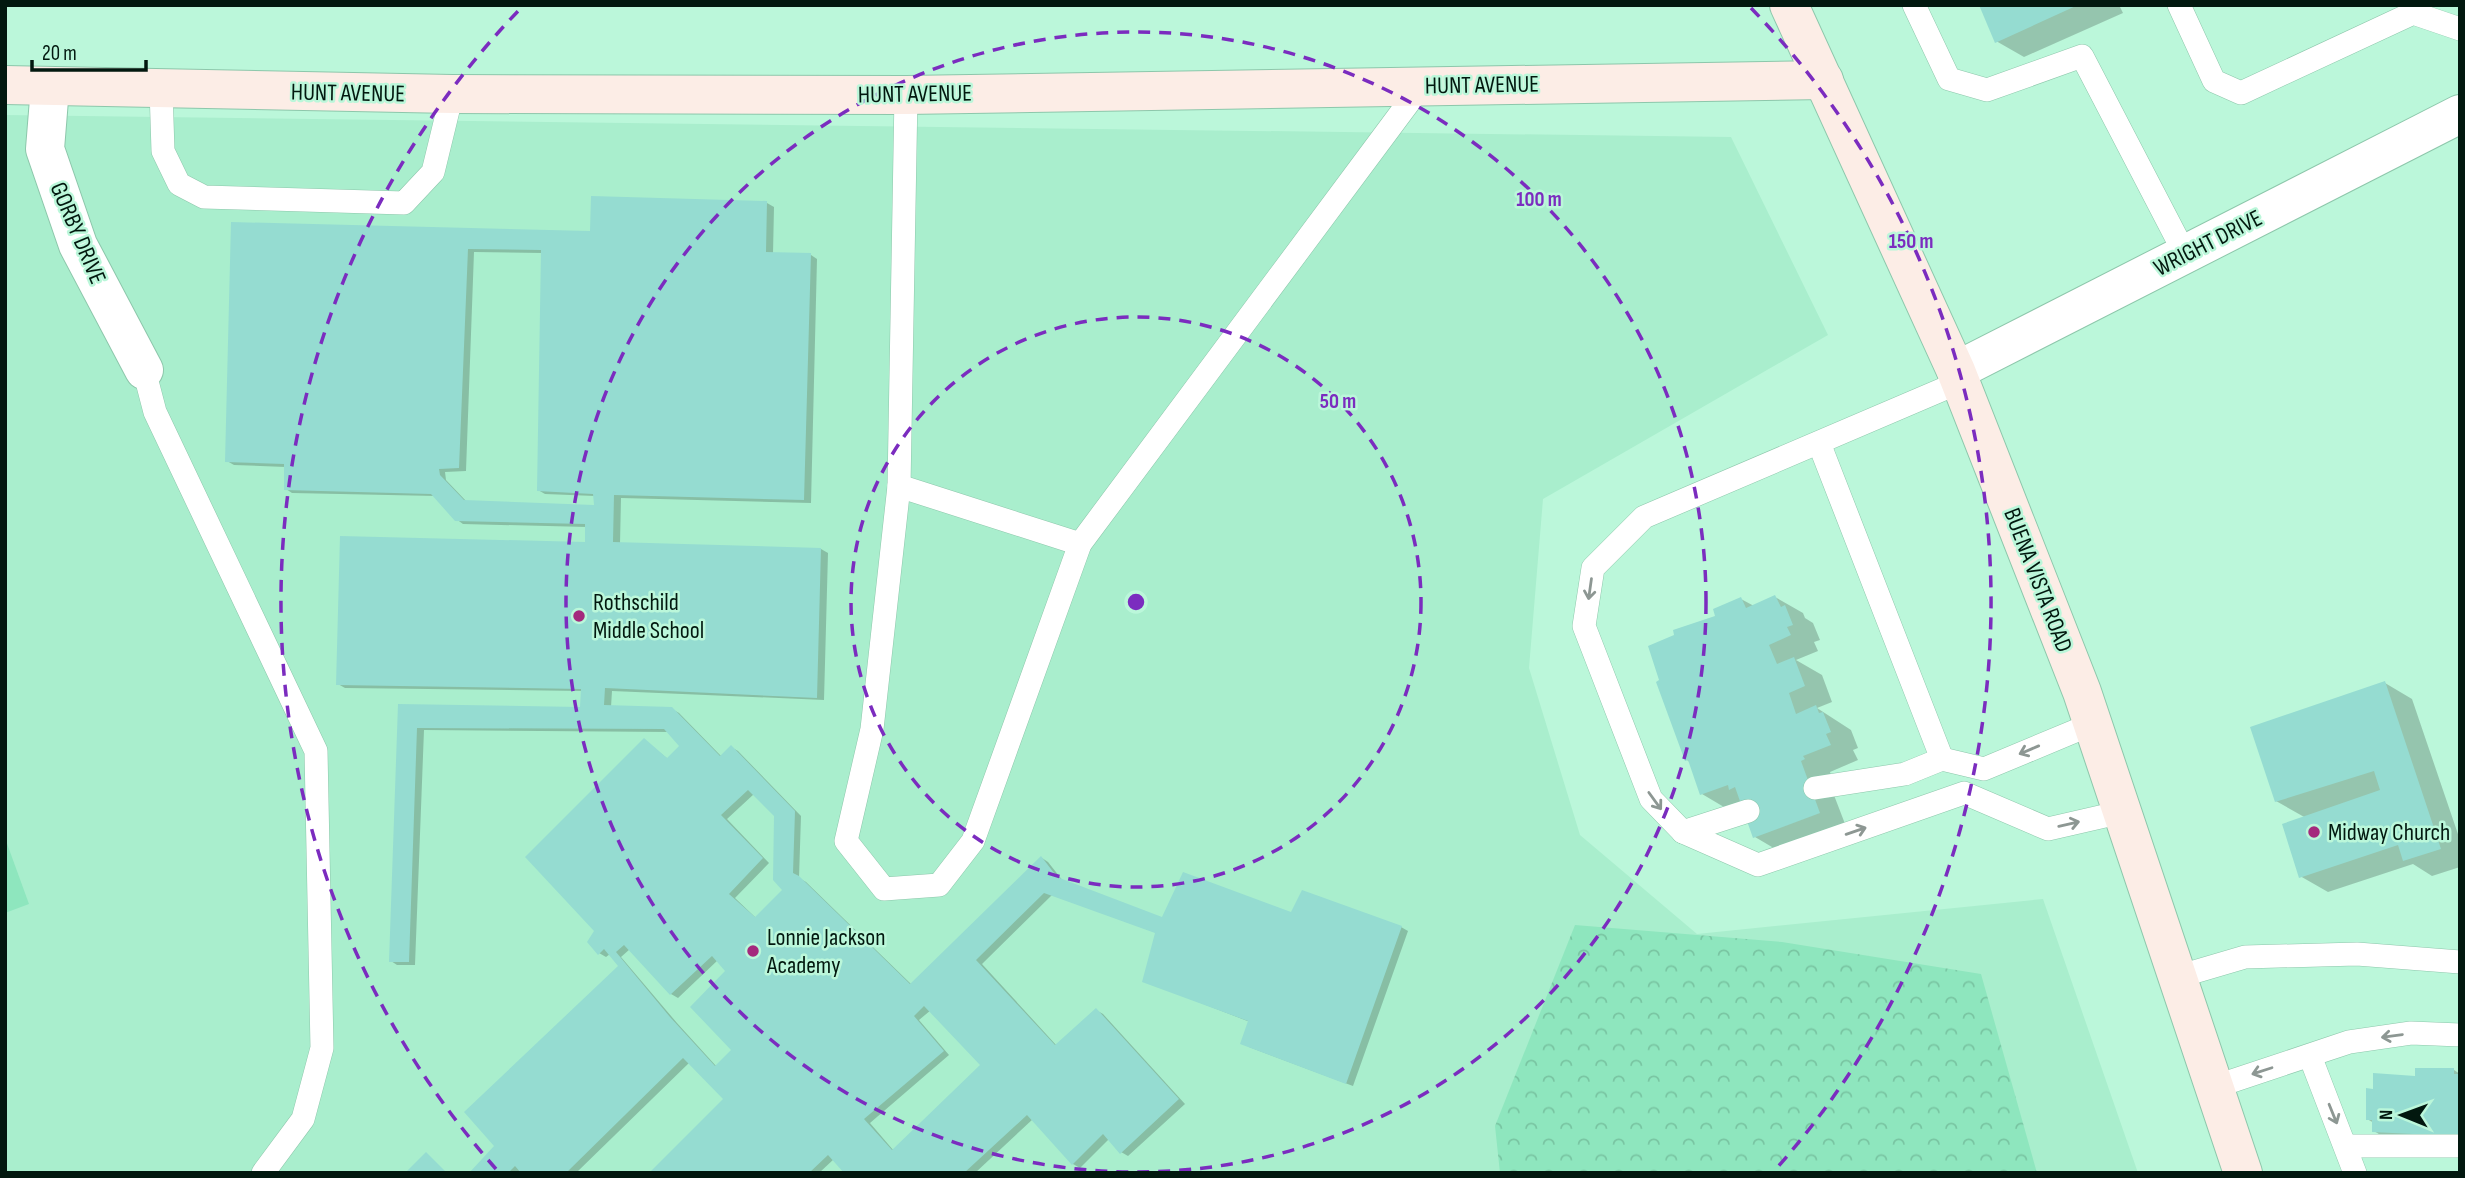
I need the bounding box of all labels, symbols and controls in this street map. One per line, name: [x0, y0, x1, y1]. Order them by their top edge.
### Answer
scale bar: [32, 28, 145, 72]
text: 20 m: [42, 41, 77, 66]
street label: HUNT AVENUE: [1425, 70, 1539, 100]
street label: HUNT AVENUE: [291, 78, 405, 108]
street label: HUNT AVENUE: [858, 79, 972, 109]
street label: GORBY DRIVE: [44, 178, 112, 288]
text: 100 m: [1516, 187, 1562, 212]
street label: WRIGHT DRIVE: [2149, 203, 2267, 283]
text: 150 m: [1889, 229, 1933, 254]
text: 50 m: [1320, 389, 1356, 414]
street label: BUENA VISTA ROAD: [1997, 504, 2079, 656]
one-way arrow: [1583, 577, 1596, 599]
place label: Rothschild Middle School: [593, 588, 704, 645]
centre of rings: [1124, 590, 1148, 614]
marker: Rothschild Middle School: [571, 608, 587, 624]
one-way arrow: [2019, 744, 2040, 757]
one-way arrow: [1647, 792, 1662, 811]
one-way arrow: [2057, 817, 2080, 830]
place label: Midway Church: [2328, 818, 2450, 847]
one-way arrow: [1844, 824, 1866, 836]
marker: Midway Church: [2306, 824, 2322, 840]
place label: Lonnie Jackson Academy: [766, 923, 886, 980]
marker: Lonnie Jackson Academy: [745, 943, 761, 959]
one-way arrow: [2381, 1030, 2404, 1043]
one-way arrow: [2251, 1065, 2273, 1078]
north arrow: [2367, 1080, 2437, 1150]
one-way arrow: [2328, 1103, 2341, 1124]
text: N: [2375, 1109, 2398, 1120]

